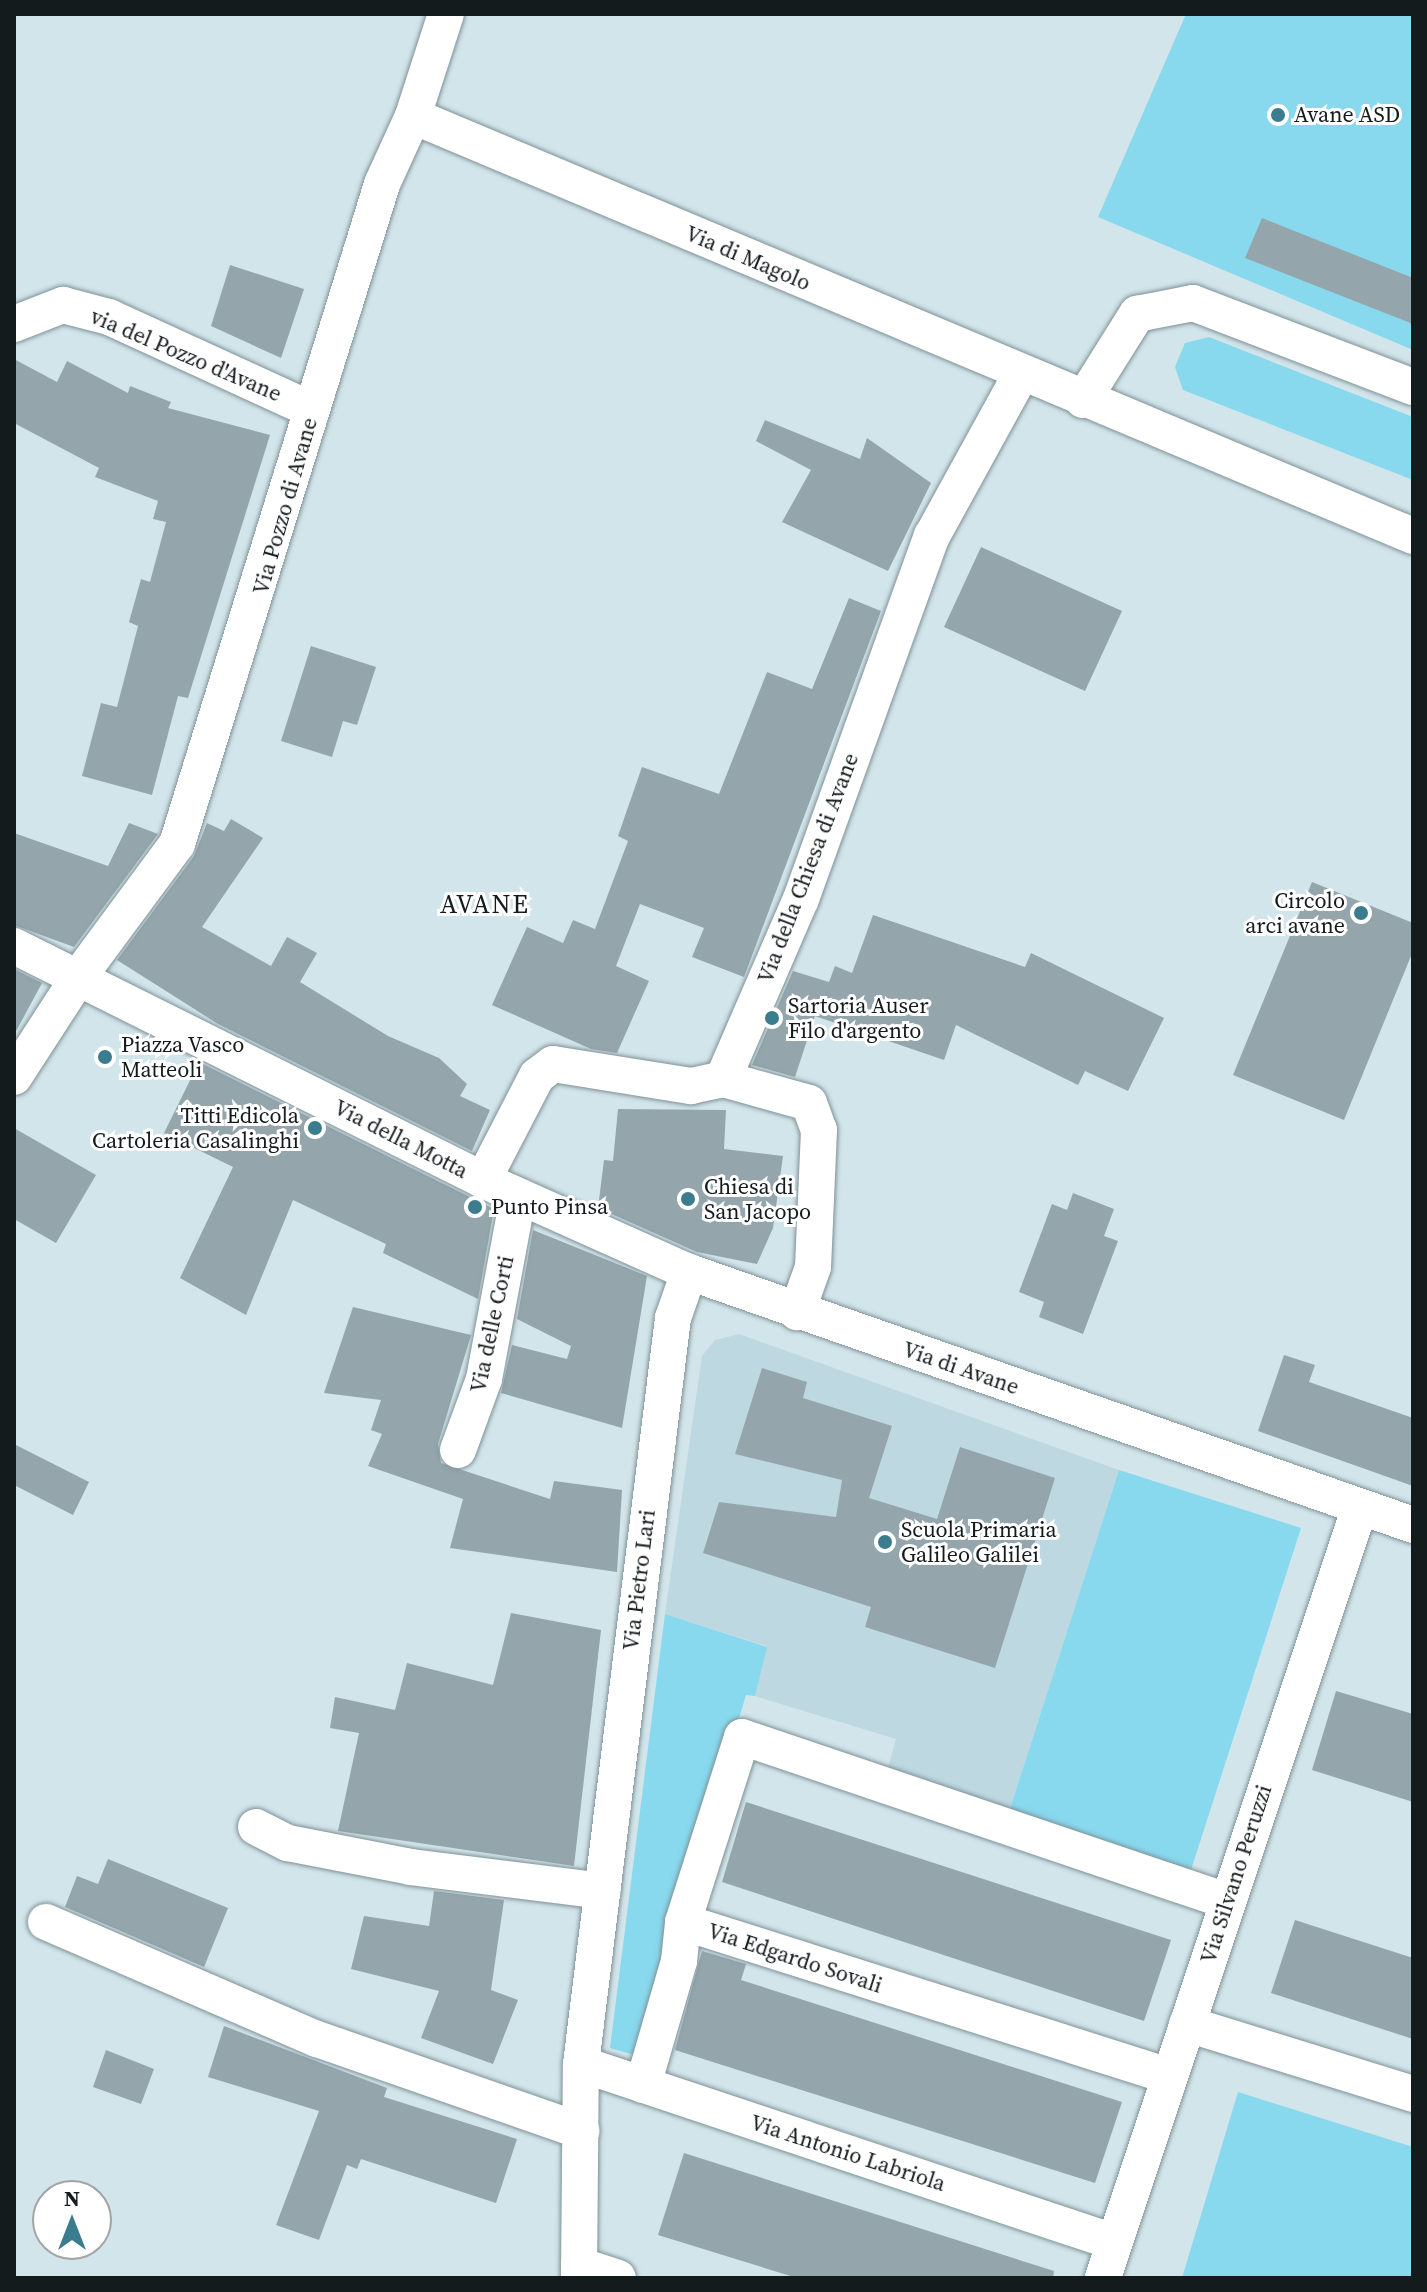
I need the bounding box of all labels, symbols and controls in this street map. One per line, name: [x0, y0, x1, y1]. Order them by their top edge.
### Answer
place label: Avane ASD: [1294, 102, 1400, 128]
marker: Avane ASD: [1269, 106, 1287, 124]
street label: Via di Magolo: [682, 220, 814, 296]
street label: via del Pozzo d'Avane: [87, 303, 285, 407]
street label: Via Pozzo di Avane: [247, 415, 323, 597]
street label: Via della Chiesa di Avane: [752, 749, 864, 987]
place label: Circolo arci avane: [1245, 887, 1345, 938]
district label: AVANE: [440, 889, 530, 921]
marker: Circolo arci avane: [1352, 904, 1370, 922]
place label: Sartoria Auser Filo d'argento: [788, 992, 929, 1044]
marker: Sartoria Auser Filo d'argento: [763, 1009, 781, 1027]
place label: Piazza Vasco Matteoli: [121, 1031, 245, 1082]
marker: Piazza Vasco Matteoli: [96, 1048, 114, 1066]
street label: Via della Motta: [330, 1094, 472, 1184]
place label: Titti Edicola Cartoleria Casalinghi: [92, 1102, 299, 1154]
marker: Titti Edicola Cartoleria Casalinghi: [306, 1119, 324, 1137]
place label: Chiesa di San Jacopo: [704, 1173, 811, 1224]
marker: Chiesa di San Jacopo: [679, 1190, 697, 1208]
place label: Punto Pinsa: [491, 1194, 608, 1220]
marker: Punto Pinsa: [466, 1198, 484, 1216]
street label: Via delle Corti: [465, 1253, 519, 1395]
street label: Via di Avane: [900, 1336, 1022, 1400]
street label: Via Pietro Lari: [617, 1508, 661, 1652]
place label: Scuola Primaria Galileo Galilei: [901, 1516, 1057, 1568]
marker: Scuola Primaria Galileo Galilei: [876, 1533, 894, 1551]
street label: Via Silvano Peruzzi: [1195, 1781, 1277, 1967]
street label: Via Edgardo Sovali: [704, 1917, 886, 1999]
street label: Via Antonio Labriola: [747, 2109, 949, 2197]
north arrow: [32, 2180, 112, 2260]
text: N: [64, 2183, 80, 2213]

